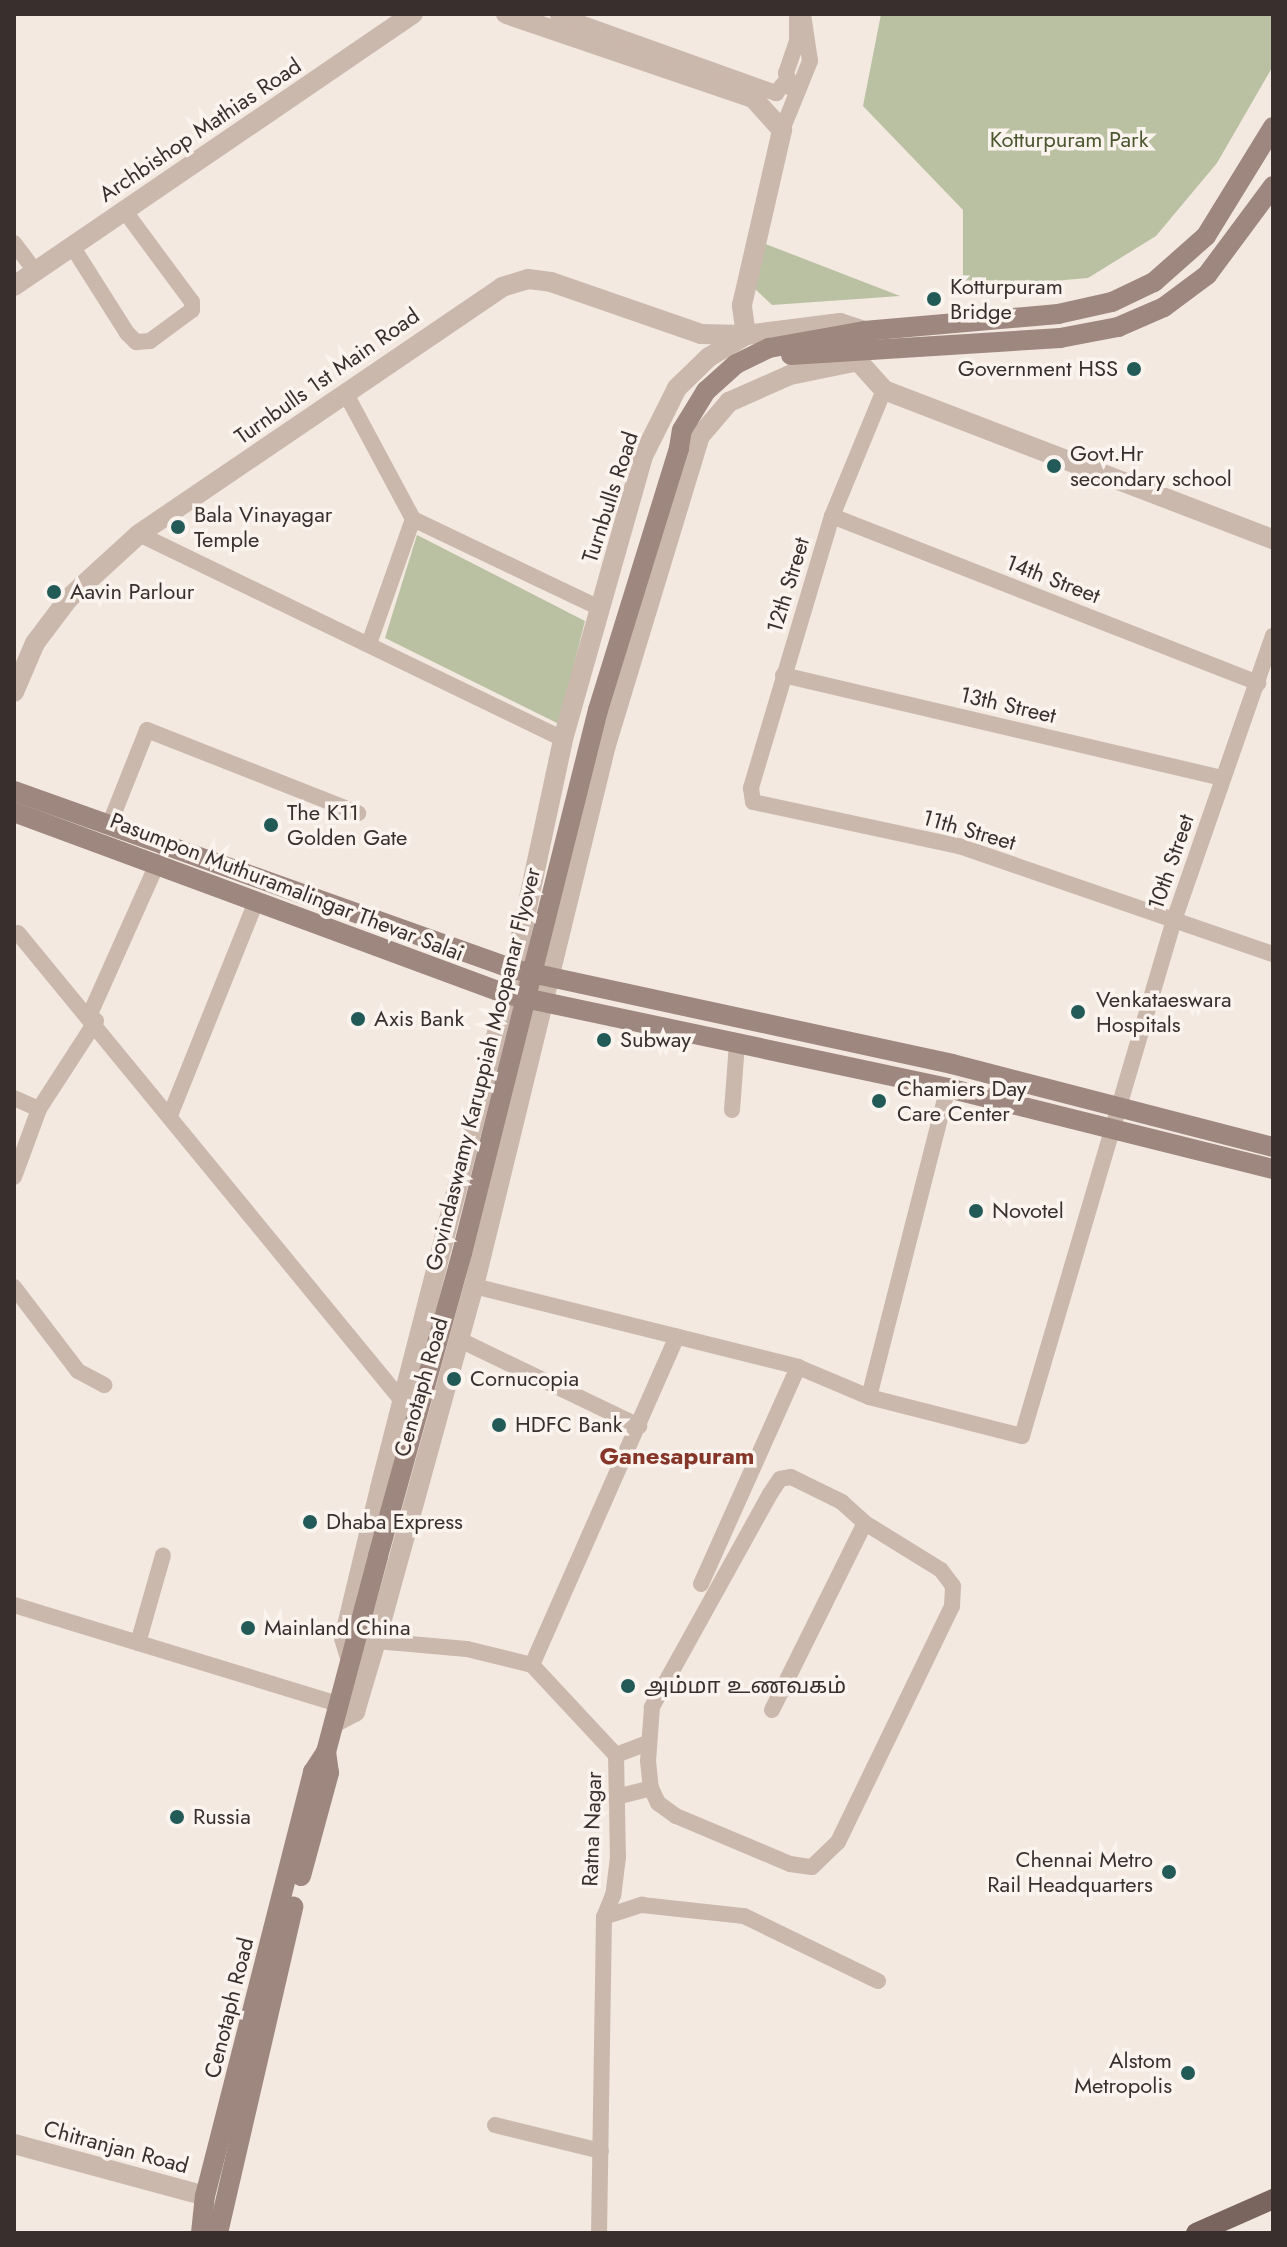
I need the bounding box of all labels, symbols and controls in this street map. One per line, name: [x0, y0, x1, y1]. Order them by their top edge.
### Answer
street label: Archbishop Mathias Road: [94, 52, 306, 208]
park label: Kotturpuram Park: [990, 127, 1148, 153]
place label: Kotturpuram Bridge: [950, 273, 1063, 324]
marker: Kotturpuram Bridge: [925, 290, 943, 308]
street label: Turnbulls 1st Main Road: [230, 302, 424, 450]
place label: Government HSS: [958, 356, 1118, 382]
marker: Government HSS: [1125, 360, 1143, 378]
street label: Turnbulls Road: [576, 428, 644, 566]
place label: Govt.Hr secondary school: [1070, 440, 1232, 492]
marker: Govt.Hr secondary school: [1045, 457, 1063, 475]
place label: Bala Vinayagar Temple: [194, 501, 332, 552]
marker: Bala Vinayagar Temple: [169, 518, 187, 536]
street label: 12th Street: [761, 534, 815, 636]
street label: 14th Street: [1002, 549, 1104, 609]
place label: Aavin Parlour: [70, 579, 194, 605]
marker: Aavin Parlour: [45, 583, 63, 601]
street label: 13th Street: [957, 681, 1059, 729]
place label: The K11 Golden Gate: [287, 799, 407, 850]
street label: 11th Street: [919, 804, 1019, 856]
street label: Pasumpon Muthuramalingar Thevar Salai: [106, 807, 468, 967]
street label: 10th Street: [1142, 811, 1200, 913]
marker: The K11 Golden Gate: [262, 816, 280, 834]
street label: Govindaswamy Karuppiah Moopanar Flyover: [420, 865, 546, 1273]
place label: Venkataeswara Hospitals: [1096, 986, 1232, 1038]
marker: Venkataeswara Hospitals: [1067, 1001, 1089, 1023]
place label: Axis Bank: [374, 1006, 464, 1032]
marker: Axis Bank: [349, 1010, 367, 1028]
place label: Subway: [620, 1027, 691, 1053]
marker: Subway: [595, 1031, 613, 1049]
place label: Chamiers Day Care Center: [897, 1075, 1027, 1126]
marker: Chamiers Day Care Center: [868, 1090, 890, 1112]
place label: Novotel: [992, 1198, 1064, 1224]
marker: Novotel: [967, 1202, 985, 1220]
street label: Cenotaph Road: [388, 1314, 454, 1460]
place label: Cornucopia: [470, 1366, 579, 1392]
marker: Cornucopia: [445, 1370, 463, 1388]
place label: HDFC Bank: [515, 1412, 622, 1438]
marker: HDFC Bank: [490, 1416, 508, 1434]
district label: Ganesapuram: [600, 1442, 754, 1470]
place label: Dhaba Express: [326, 1509, 463, 1535]
marker: Dhaba Express: [301, 1513, 319, 1531]
place label: Mainland China: [264, 1615, 410, 1641]
marker: Mainland China: [239, 1619, 257, 1637]
place label: அம்மா உணவகம்: [644, 1673, 846, 1699]
marker: அம்மா உணவகம்: [619, 1677, 637, 1695]
street label: Ratna Nagar: [577, 1771, 607, 1887]
place label: Russia: [193, 1804, 251, 1830]
marker: Russia: [168, 1808, 186, 1826]
place label: Chennai Metro Rail Headquarters: [987, 1846, 1153, 1898]
marker: Chennai Metro Rail Headquarters: [1160, 1863, 1178, 1881]
street label: Cenotaph Road: [199, 1935, 259, 2081]
place label: Alstom Metropolis: [1074, 2047, 1172, 2098]
marker: Alstom Metropolis: [1179, 2064, 1197, 2082]
street label: Chitranjan Road: [41, 2115, 191, 2179]

